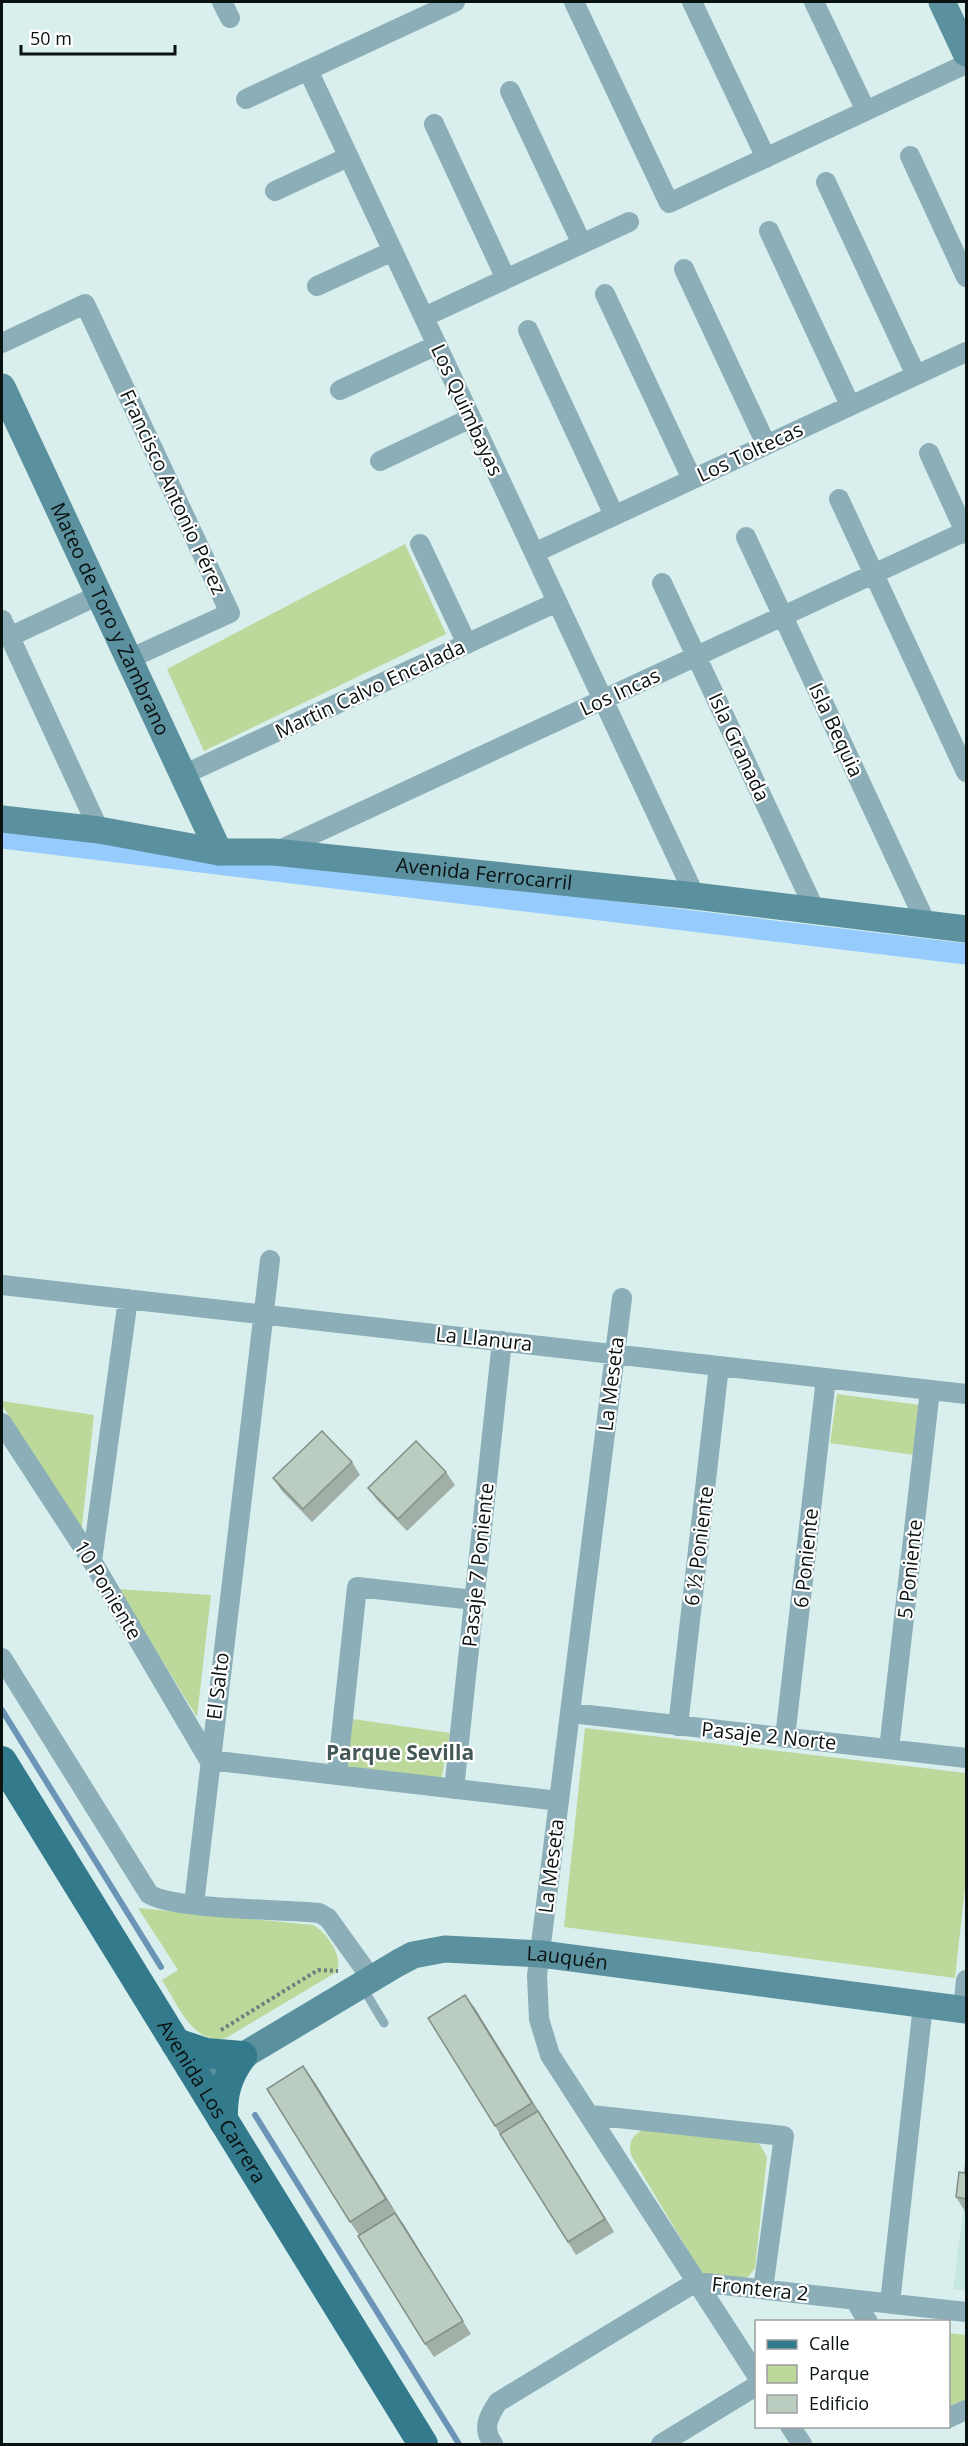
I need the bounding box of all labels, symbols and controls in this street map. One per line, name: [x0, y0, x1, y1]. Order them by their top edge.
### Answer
scale bar: [21, 18, 176, 56]
text: 50 m: [30, 26, 72, 50]
street label: Los Quimbayas: [425, 339, 510, 480]
street label: Francisco Antonio Pérez: [114, 385, 233, 599]
street label: Los Toltecas: [692, 415, 807, 488]
street label: Mateo de Toro y Zambrano: [45, 498, 177, 740]
street label: Martin Calvo Encalada: [271, 633, 469, 744]
street label: Los Incas: [575, 661, 664, 722]
street label: Isla Bequia: [803, 678, 870, 781]
street label: Isla Granada: [702, 688, 776, 806]
street label: Avenida Ferrocarril: [395, 851, 574, 896]
street label: La Llanura: [434, 1320, 534, 1357]
street label: La Meseta: [591, 1335, 630, 1433]
street label: Pasaje 7 Poniente: [455, 1481, 500, 1648]
street label: 6 ½ Poniente: [678, 1485, 719, 1607]
street label: 6 Poniente: [787, 1507, 824, 1609]
street label: 5 Poniente: [891, 1518, 928, 1620]
street label: 10 Poniente: [68, 1535, 149, 1644]
street label: El Salto: [200, 1651, 235, 1721]
street label: Pasaje 2 Norte: [700, 1715, 838, 1756]
district label: Parque Sevilla: [326, 1738, 474, 1766]
street label: La Meseta: [531, 1817, 570, 1915]
street label: Lauquén: [526, 1939, 610, 1976]
street label: Avenida Los Carrera: [152, 2014, 273, 2188]
street label: Frontera 2: [710, 2270, 810, 2307]
legend: [755, 2320, 950, 2428]
text: Calle: [809, 2331, 850, 2355]
text: Parque: [809, 2361, 869, 2385]
text: Edificio: [809, 2391, 869, 2415]

